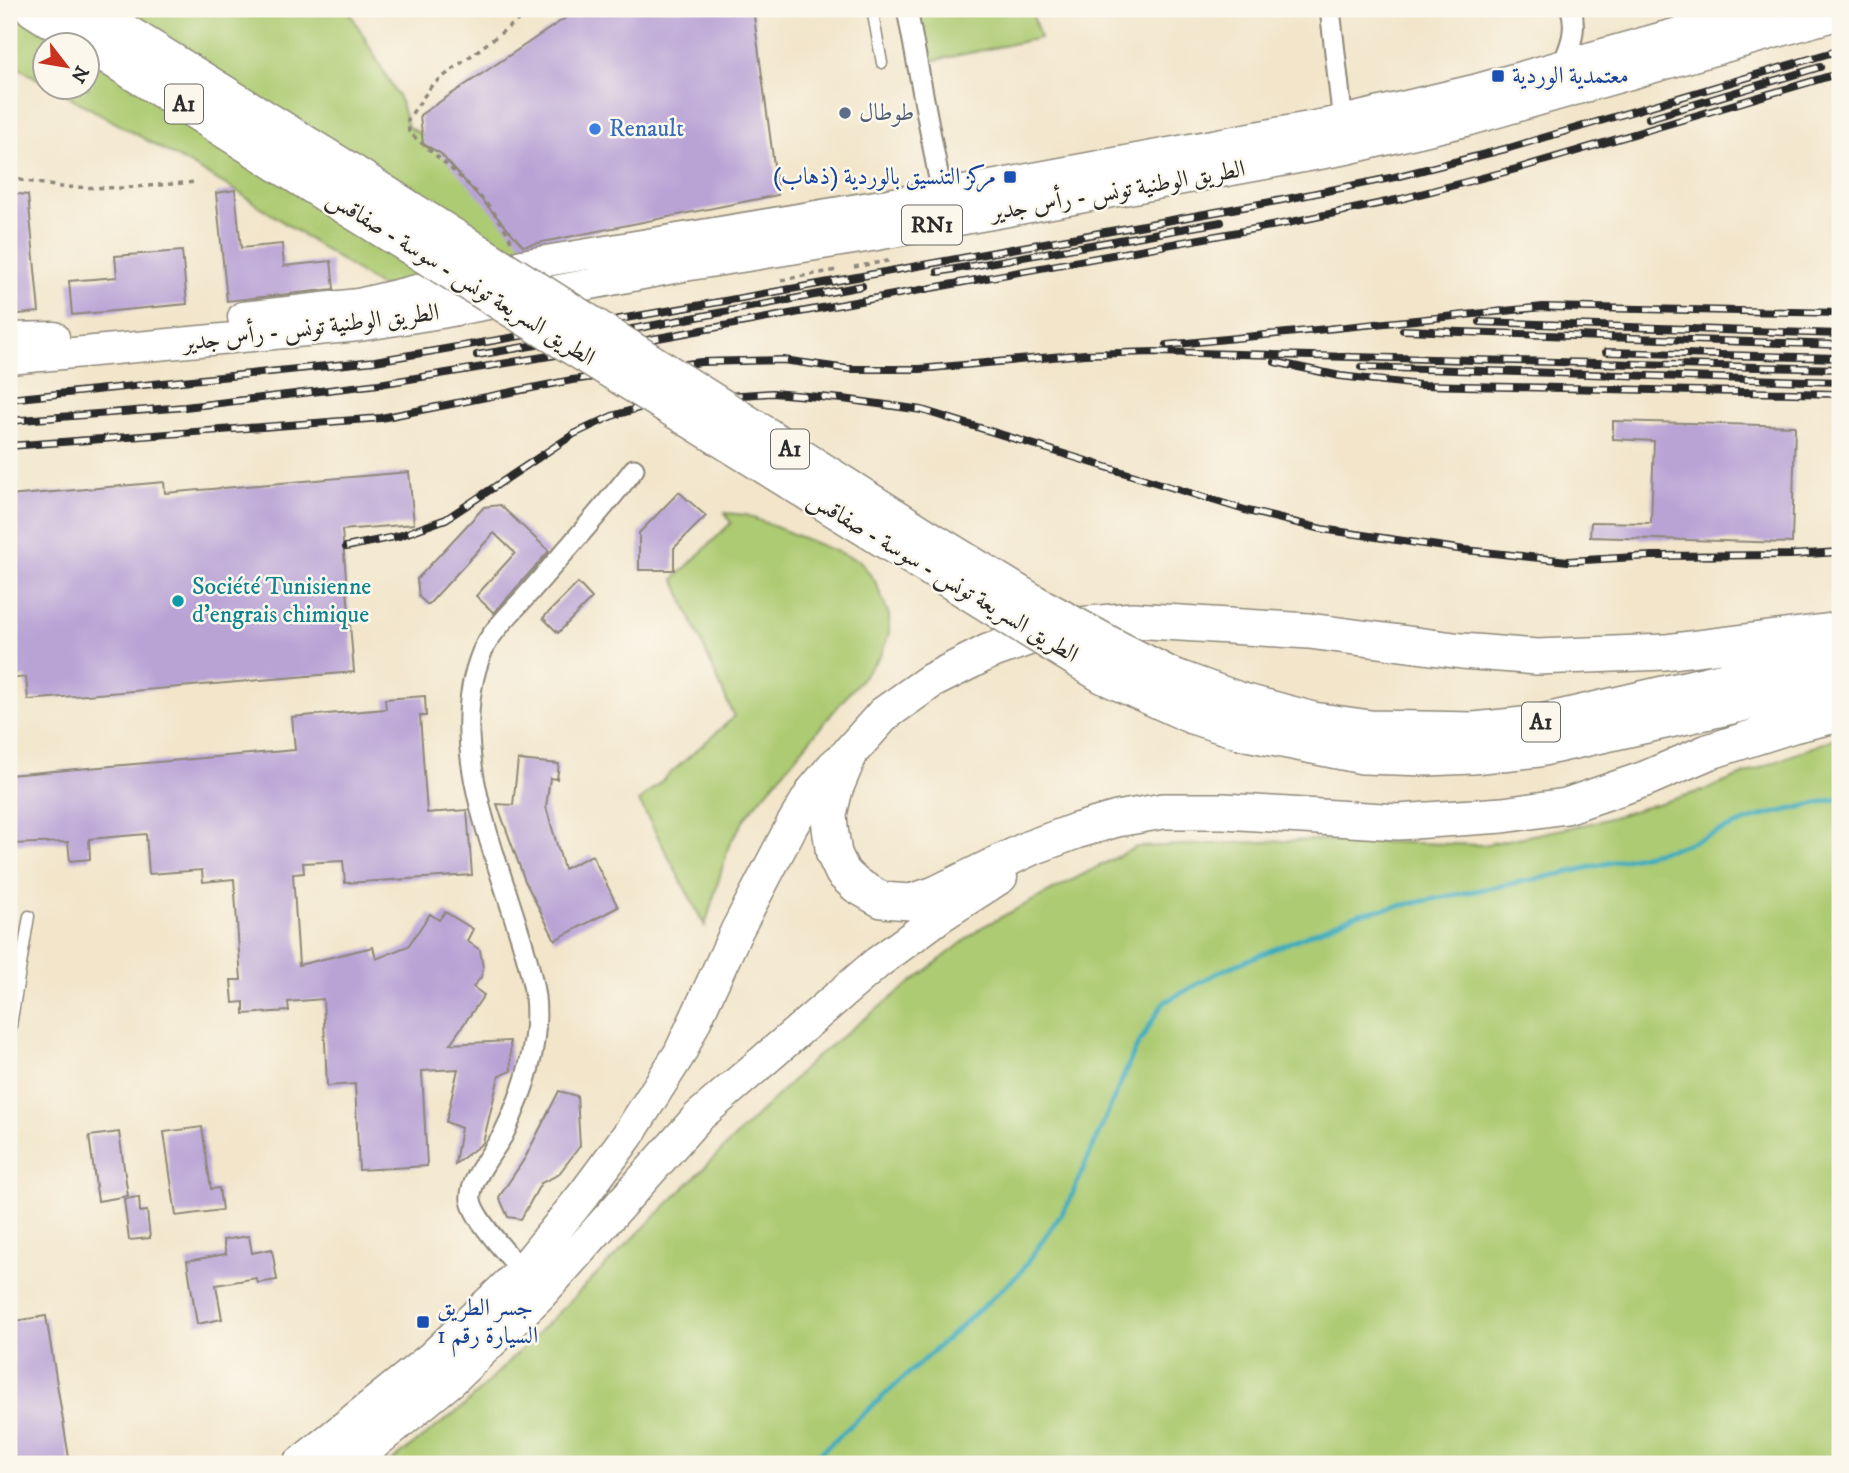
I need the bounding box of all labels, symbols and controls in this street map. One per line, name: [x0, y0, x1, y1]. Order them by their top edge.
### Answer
north arrow: [32, 32, 102, 102]
text: N: [65, 61, 93, 87]
place label: معتمدية الوردية: [1512, 61, 1629, 91]
marker: معتمدية الوردية: [1490, 68, 1506, 84]
road number: A1: [165, 85, 203, 124]
place label: طوطال: [859, 98, 914, 128]
marker: طوطال: [837, 105, 853, 121]
place label: Renault: [609, 114, 684, 144]
marker: Renault: [587, 121, 603, 137]
street label: الطريق الوطنية تونس - رأس جدير: [985, 151, 1248, 229]
place label: مركز التنسيق بالوردية (ذهاب): [773, 162, 996, 193]
marker: مركز التنسيق بالوردية (ذهاب): [1002, 169, 1018, 185]
street label: الطريق السريعة تونس - سوسة - صفاقس: [321, 183, 601, 373]
road number: RN1: [902, 206, 962, 244]
street label: الطريق الوطنية تونس - رأس جدير: [178, 294, 441, 359]
road number: A1: [771, 430, 809, 468]
street label: الطريق السريعة تونس - سوسة - صفاقس: [802, 484, 1084, 670]
place label: Société Tunisienne d'engrais chimique: [192, 572, 371, 630]
marker: Société Tunisienne d'engrais chimique: [170, 593, 186, 609]
road number: A1: [1522, 702, 1560, 742]
place label: جسر الطريق السيارة رقم 1: [437, 1293, 538, 1357]
marker: جسر الطريق السيارة رقم 1: [415, 1314, 431, 1330]

